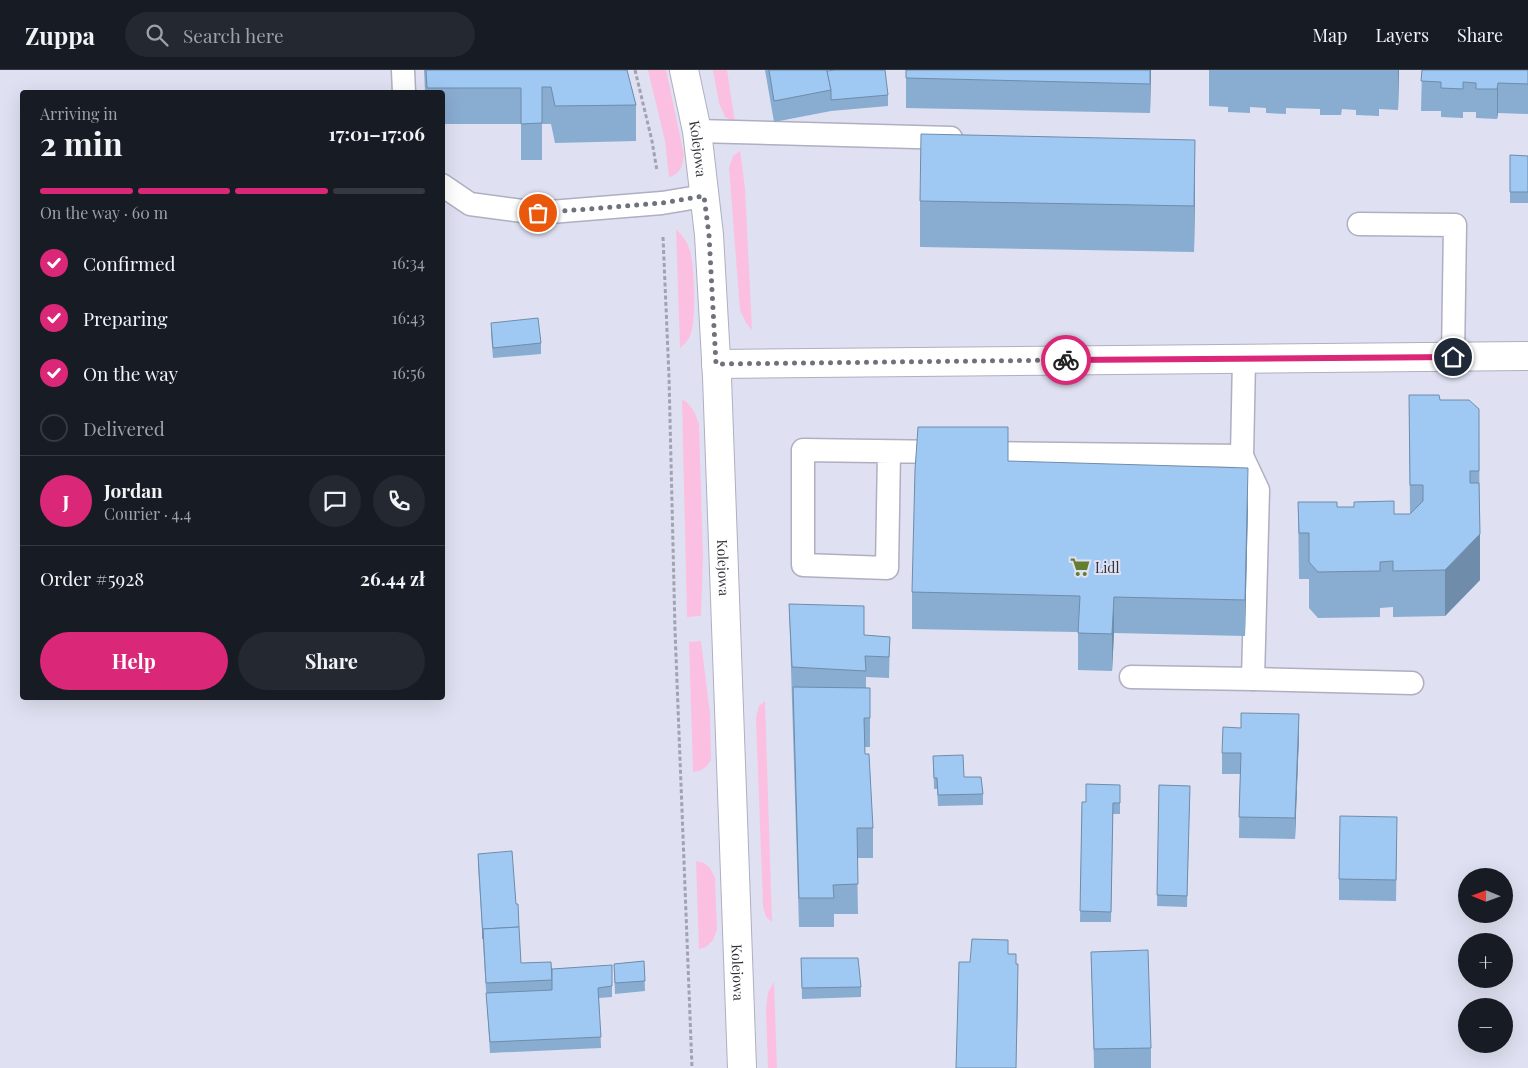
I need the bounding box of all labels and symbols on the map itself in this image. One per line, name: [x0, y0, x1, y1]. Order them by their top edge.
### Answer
street label: Kolejowa: [685, 119, 712, 178]
pin: [517, 192, 559, 234]
courier: [1041, 335, 1091, 385]
pin: [1432, 336, 1474, 378]
street label: Kolejowa: [713, 539, 734, 596]
supermarket icon: Lidl: [1069, 556, 1091, 578]
place label: Lidl: [1095, 558, 1119, 577]
north arrow: [1458, 868, 1512, 922]
street label: Kolejowa: [728, 944, 749, 1001]

